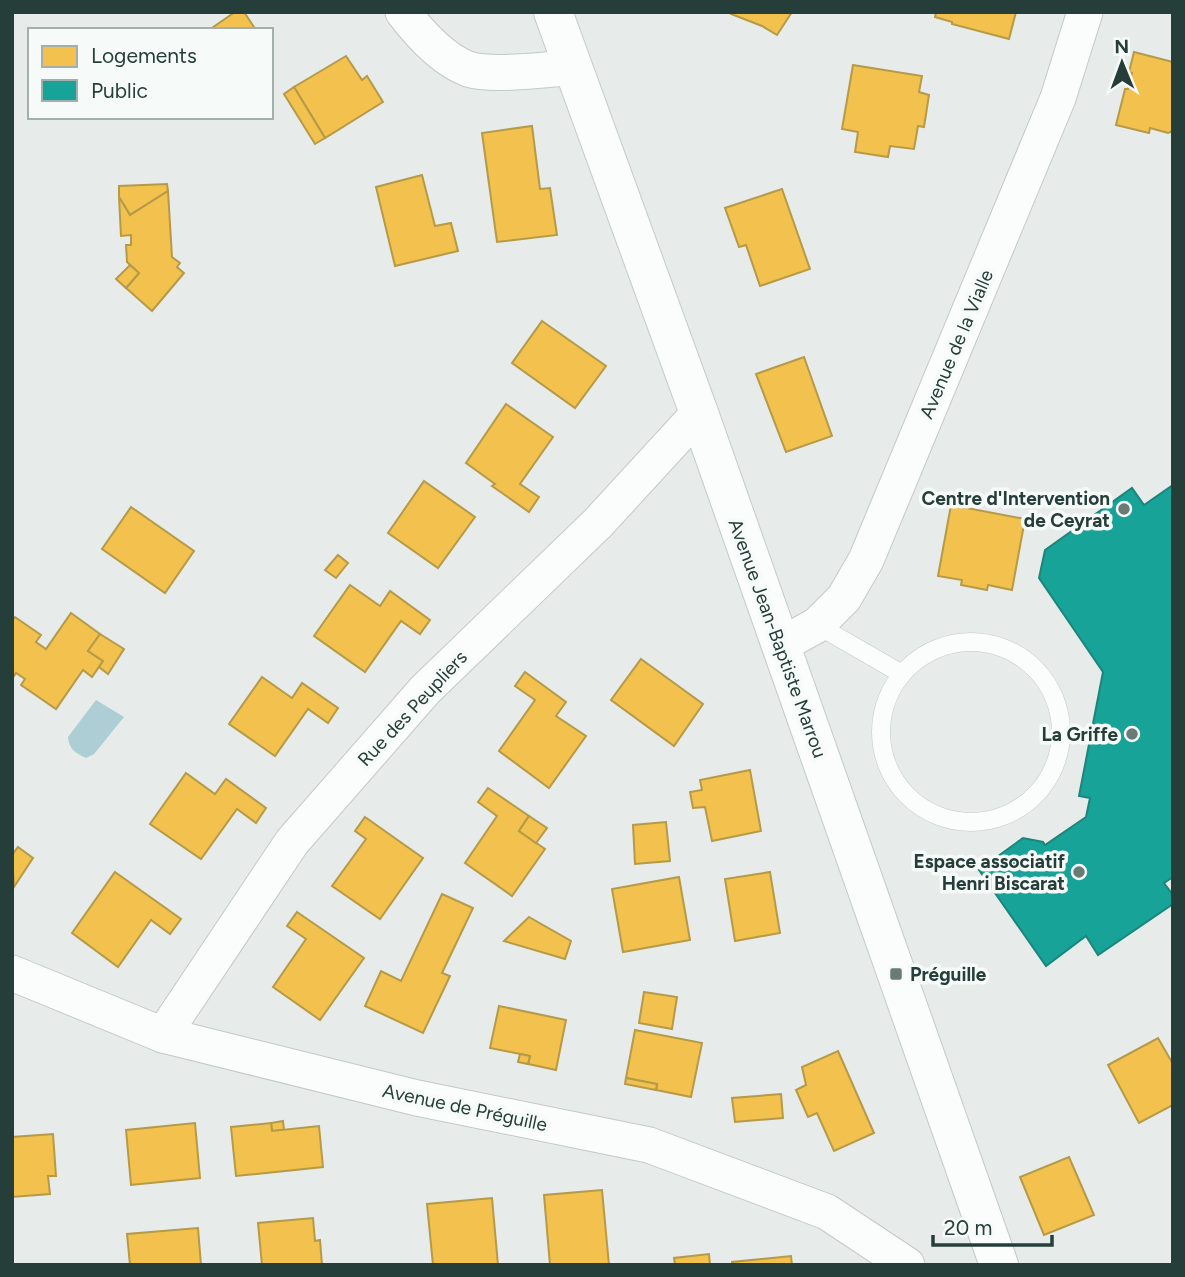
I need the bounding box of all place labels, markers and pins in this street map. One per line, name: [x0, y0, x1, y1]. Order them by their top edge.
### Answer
place label: Centre d'Intervention de Ceyrat: [922, 487, 1110, 532]
marker: Centre d'Intervention de Ceyrat: [1116, 501, 1132, 517]
place label: La Griffe: [1042, 723, 1118, 746]
marker: La Griffe: [1124, 726, 1140, 742]
place label: Espace associatif Henri Biscarat: [914, 850, 1066, 895]
marker: Espace associatif Henri Biscarat: [1071, 864, 1087, 880]
place label: Préguille: [910, 963, 987, 986]
marker: Préguille: [888, 966, 904, 982]

